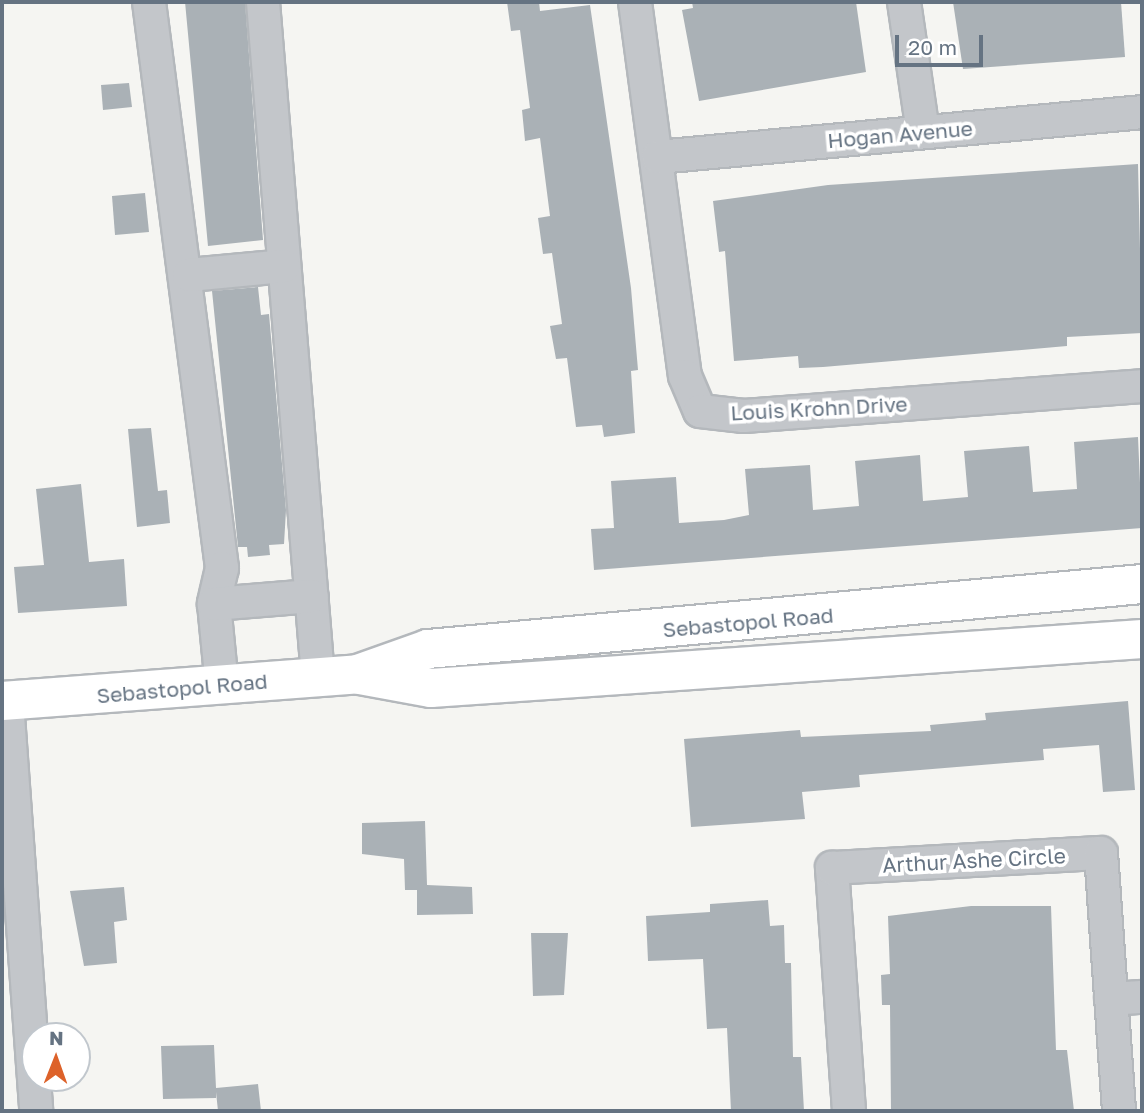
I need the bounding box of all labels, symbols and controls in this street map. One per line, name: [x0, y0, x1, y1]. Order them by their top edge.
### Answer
scale bar: [899, 21, 986, 65]
text: 20 m: [908, 34, 957, 60]
street label: Hogan Avenue: [826, 115, 974, 153]
street label: Louis Krohn Drive: [730, 391, 908, 425]
street label: Sebastopol Road: [661, 602, 835, 642]
street label: Sebastopol Road: [95, 668, 269, 708]
street label: Arthur Ashe Circle: [882, 843, 1066, 877]
north arrow: [21, 1022, 91, 1092]
text: N: [49, 1026, 64, 1049]

